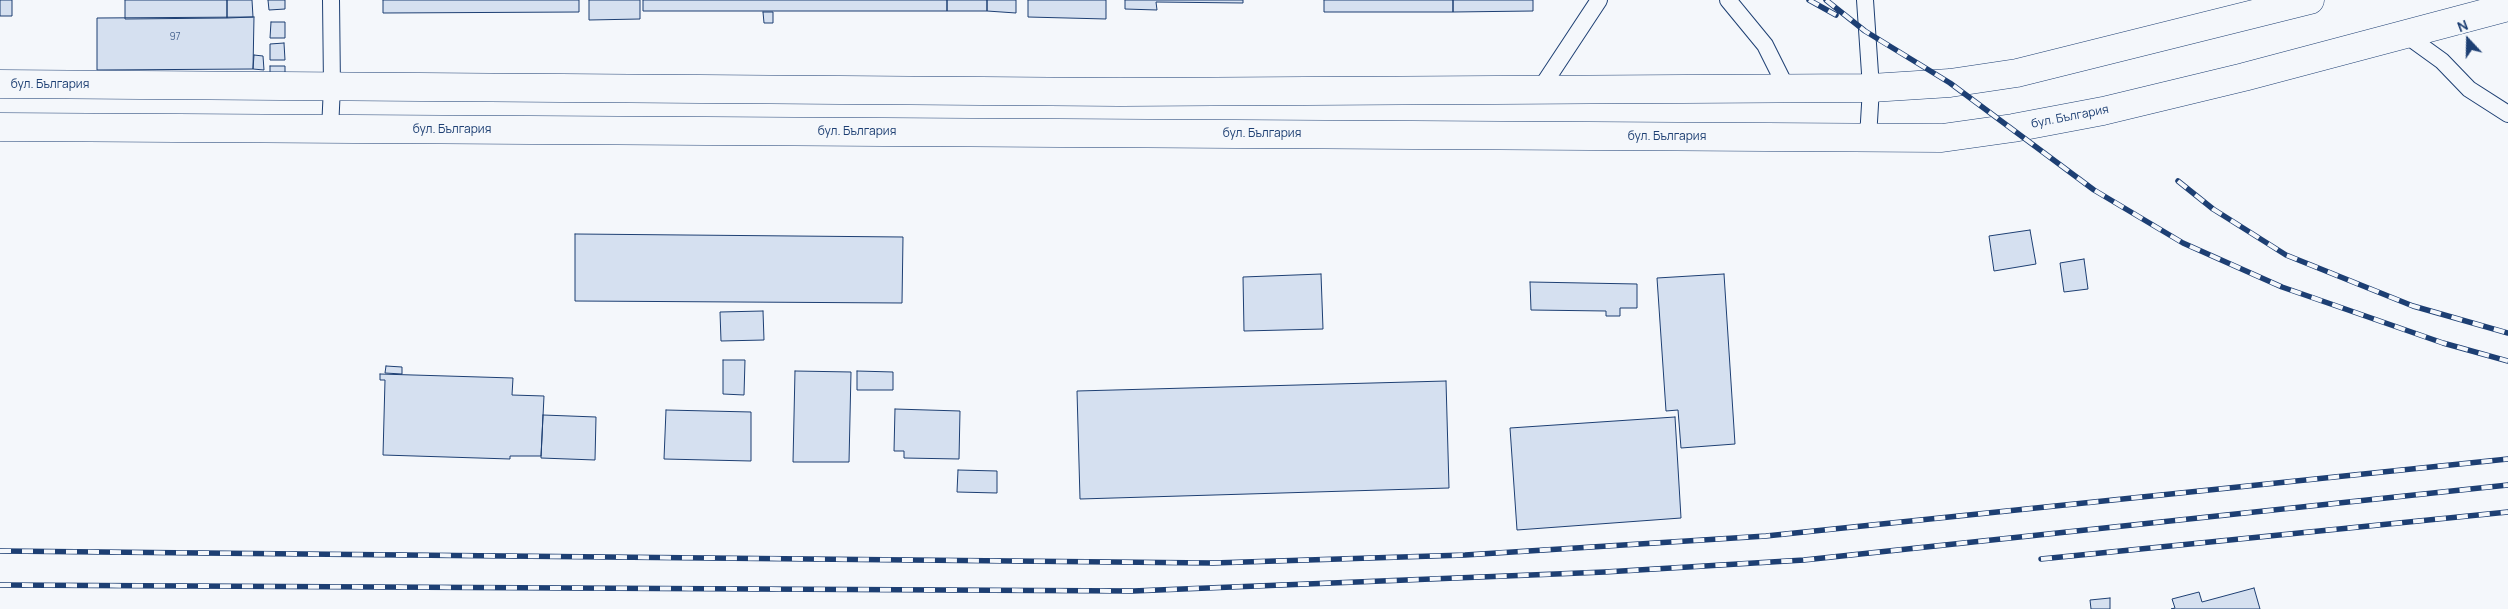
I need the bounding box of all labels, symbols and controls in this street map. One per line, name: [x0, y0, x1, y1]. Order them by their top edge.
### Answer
north arrow: [2443, 15, 2493, 65]
text: N: [2454, 15, 2471, 36]
house number: 97: [169, 31, 181, 43]
street label: бул. България: [11, 78, 89, 92]
street label: бул. България: [2030, 102, 2110, 132]
street label: бул. България: [413, 123, 491, 137]
street label: бул. България: [818, 125, 896, 139]
street label: бул. България: [1223, 127, 1301, 141]
street label: бул. България: [1628, 130, 1706, 144]

